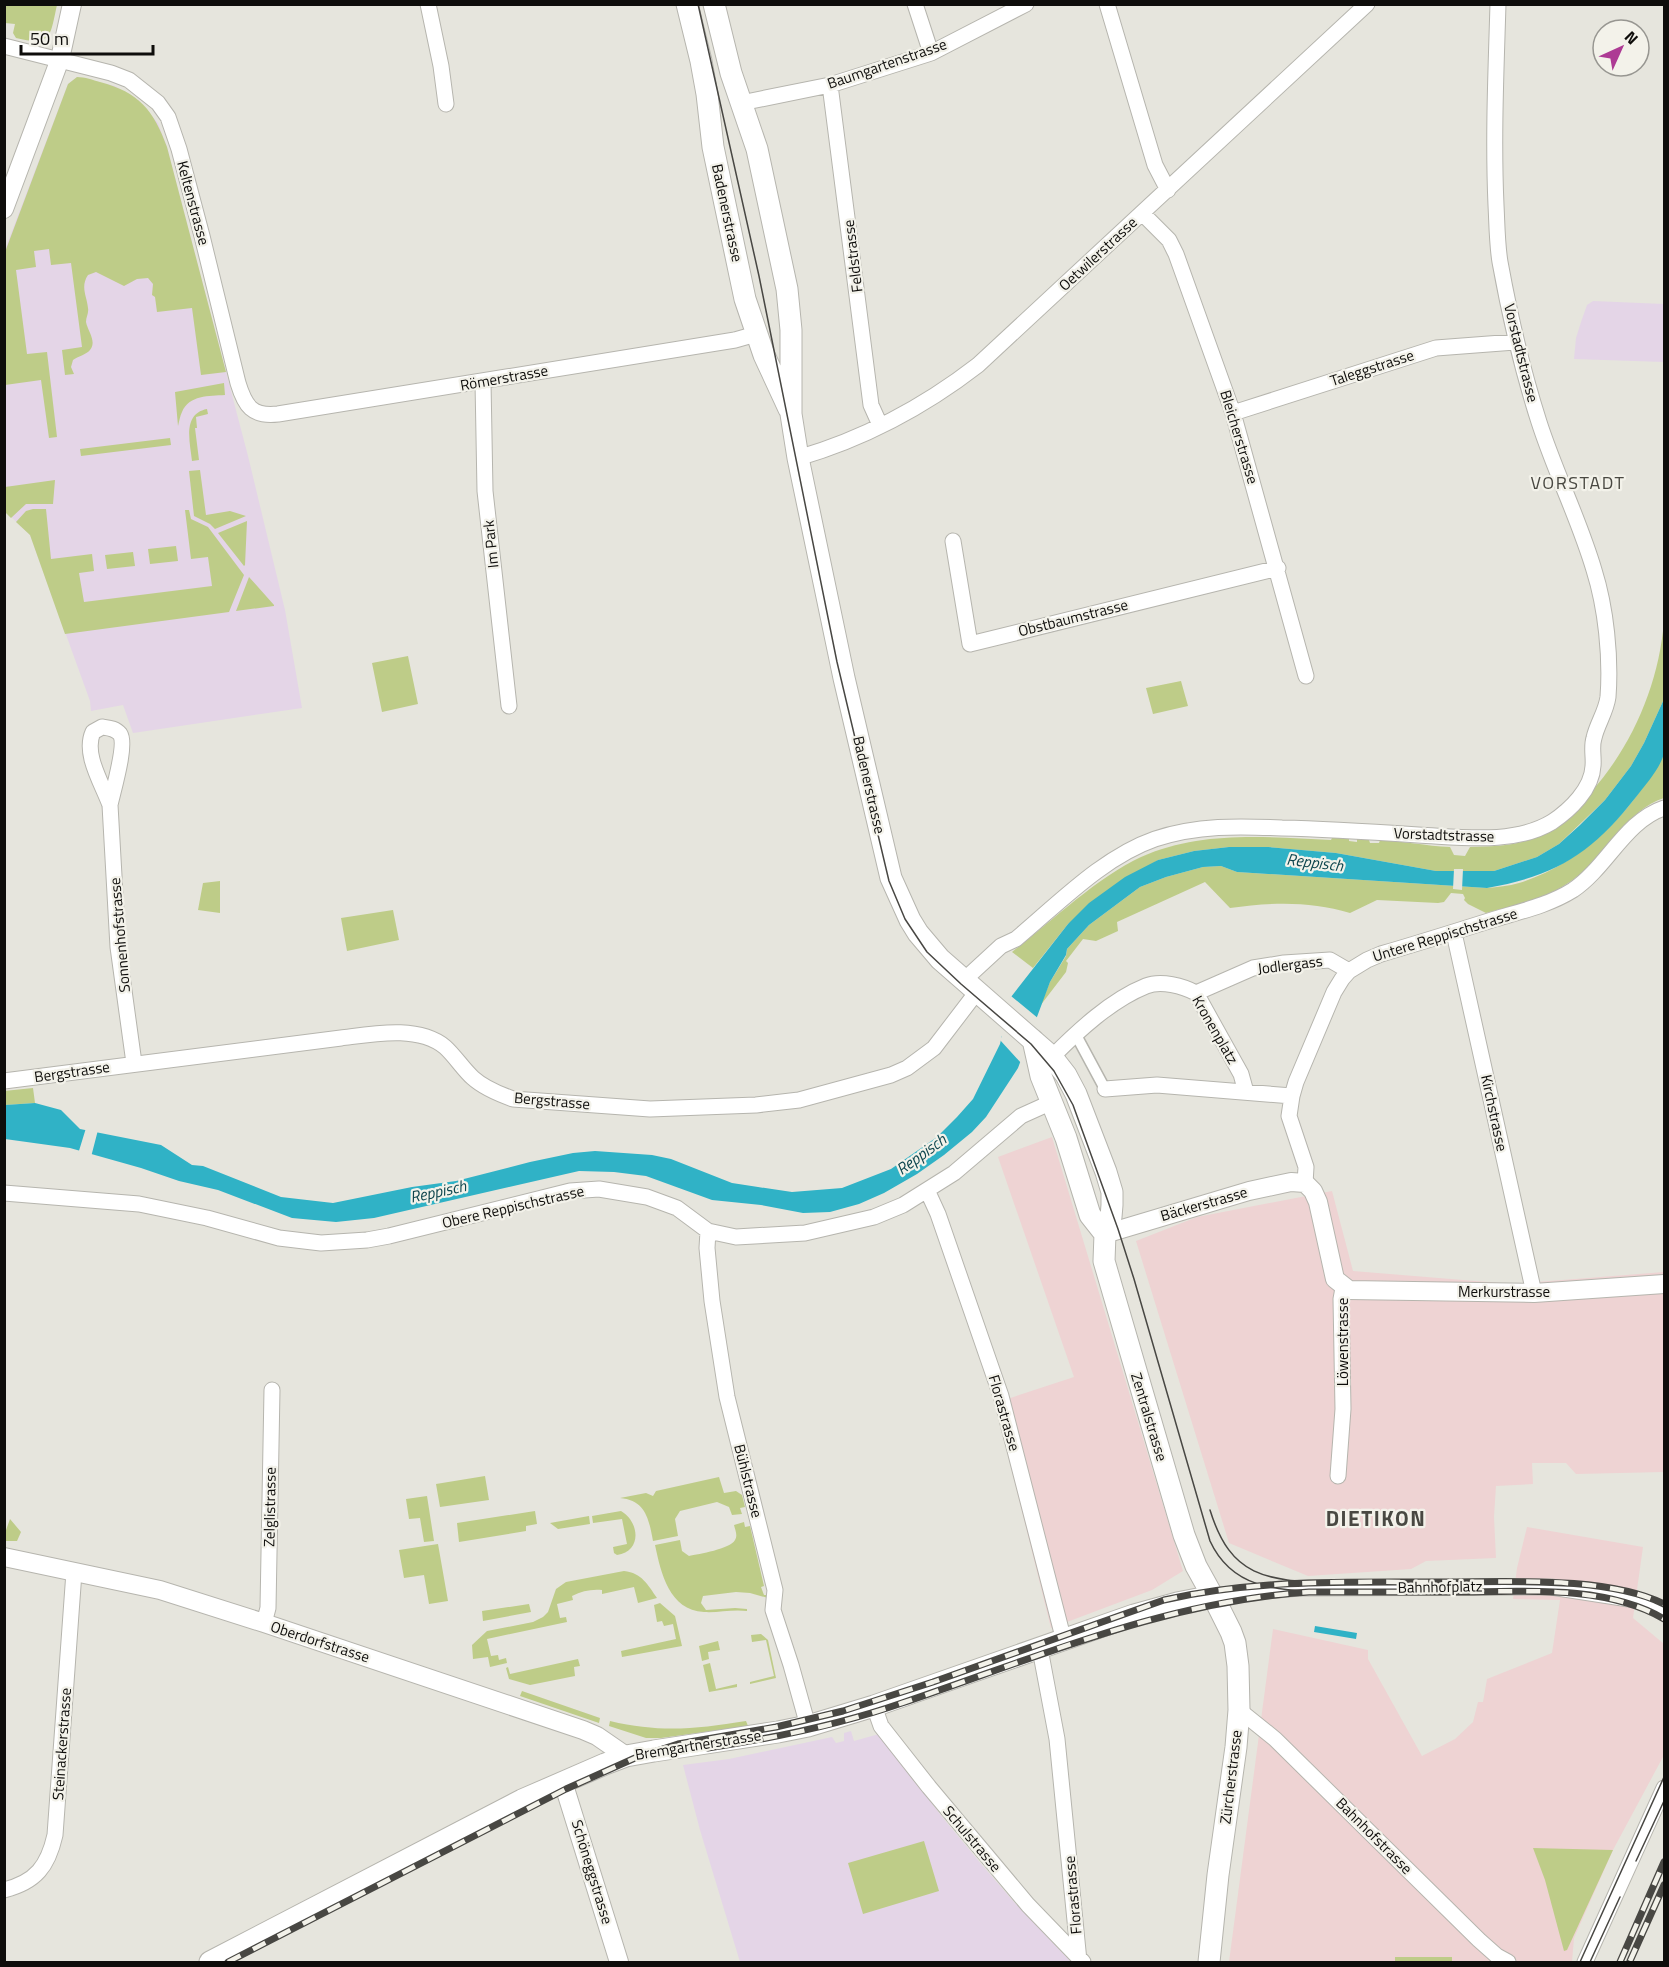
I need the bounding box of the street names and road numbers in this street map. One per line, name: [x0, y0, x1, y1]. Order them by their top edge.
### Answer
street label: Baumgartenstrasse: [824, 32, 950, 95]
street label: Keltenstrasse: [171, 158, 216, 248]
street label: Badenerstrasse: [706, 162, 749, 264]
street label: Oetwilerstrasse: [1053, 211, 1142, 296]
street label: Feldstrasse: [837, 218, 868, 294]
street label: Vorstadtstrasse: [1498, 301, 1545, 405]
street label: Taleggstrasse: [1327, 343, 1417, 392]
street label: Römerstrasse: [458, 358, 550, 397]
street label: Bleicherstrasse: [1214, 387, 1265, 487]
street label: Im Park: [477, 519, 504, 569]
street label: Obstbaumstrasse: [1016, 593, 1130, 642]
street label: Badenerstrasse: [847, 734, 892, 836]
street label: Vorstadtstrasse: [1393, 821, 1495, 848]
street label: Sonnenhofstrasse: [103, 877, 136, 993]
street label: Untere Reppischstrasse: [1370, 902, 1520, 967]
street label: Jodlergass: [1256, 949, 1324, 980]
street label: Kronenplatz: [1186, 991, 1245, 1069]
street label: Bergstrasse: [33, 1055, 111, 1088]
street label: Kirchstrasse: [1475, 1072, 1514, 1153]
street label: Bergstrasse: [513, 1086, 591, 1115]
street label: Obere Reppischstrasse: [440, 1179, 586, 1234]
street label: Bäckerstrasse: [1158, 1180, 1250, 1227]
street label: Merkurstrasse: [1458, 1280, 1550, 1303]
street label: Löwenstrasse: [1331, 1298, 1354, 1386]
street label: Zentralstrasse: [1125, 1370, 1174, 1464]
street label: Florastrasse: [983, 1372, 1026, 1454]
street label: Bühlstrasse: [728, 1442, 769, 1520]
street label: Zelglistrasse: [257, 1467, 282, 1547]
street label: Bahnhofplatz: [1397, 1574, 1483, 1599]
street label: Oberdorfstrasse: [268, 1615, 373, 1668]
street label: Steinackerstrasse: [46, 1687, 77, 1801]
street label: Bremgartnerstrasse: [633, 1723, 763, 1766]
street label: Zürcherstrasse: [1213, 1729, 1248, 1825]
street label: Bahnhofstrasse: [1331, 1792, 1418, 1879]
street label: Schulstrasse: [938, 1800, 1007, 1877]
street label: Schöneggstrasse: [566, 1817, 619, 1927]
street label: Florastrasse: [1058, 1855, 1087, 1935]

